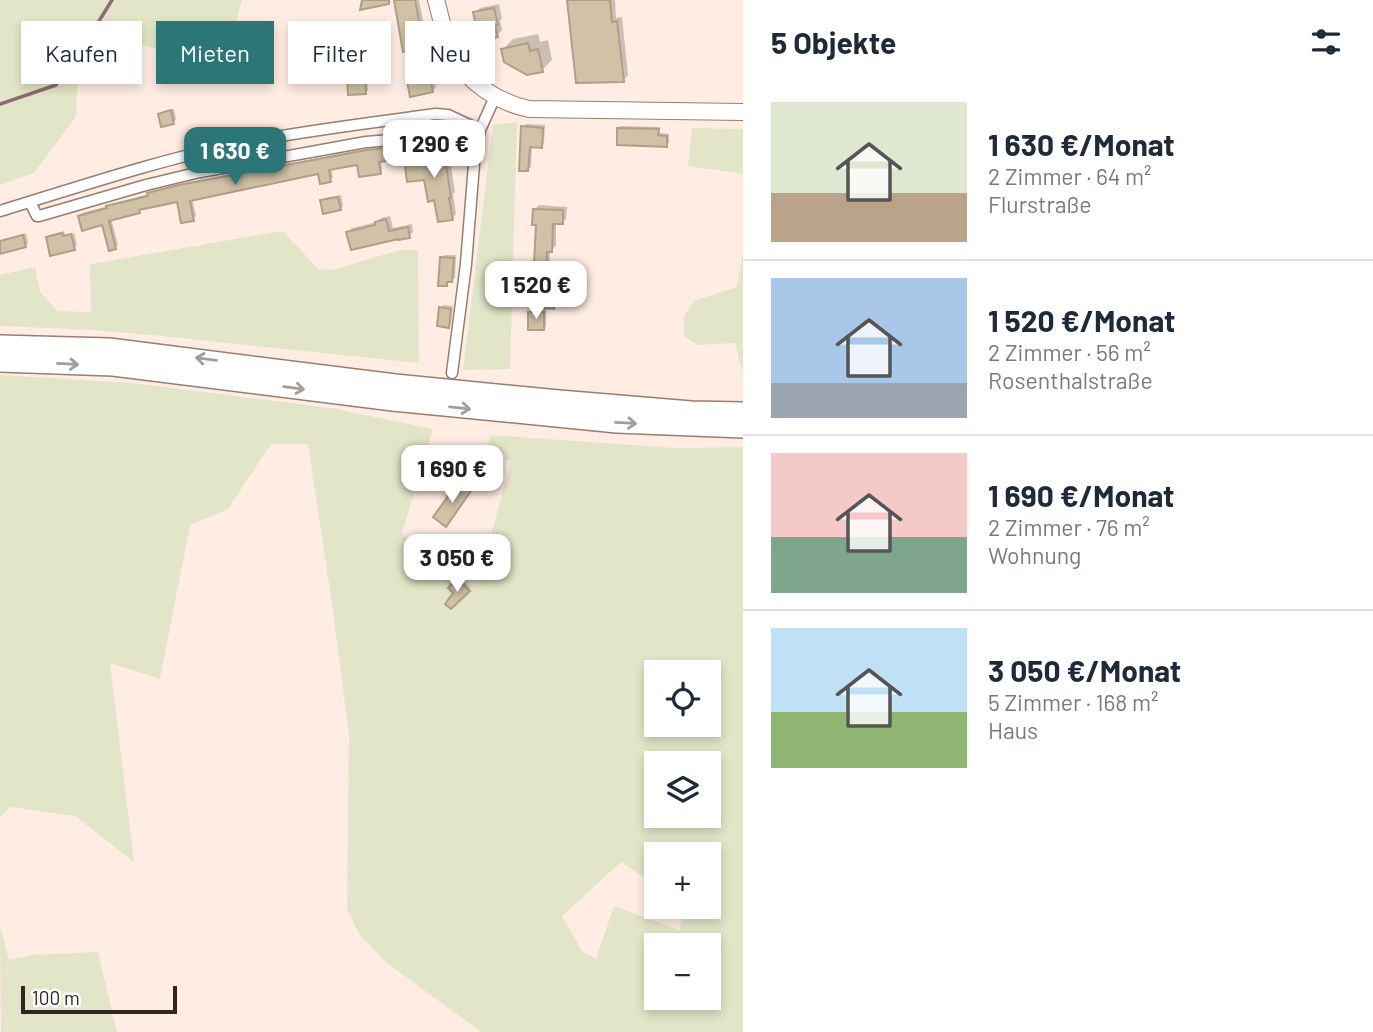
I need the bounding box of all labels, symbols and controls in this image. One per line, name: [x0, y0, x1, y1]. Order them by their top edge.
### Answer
chip: Kaufen: [21, 21, 142, 84]
chip: Mieten: [156, 21, 274, 84]
chip: Filter: [288, 21, 391, 84]
chip: Neu: [405, 21, 495, 84]
icon: filters: [1307, 23, 1345, 61]
text: 5 Objekte: [771, 24, 896, 60]
pin: 1 290 €: [369, 120, 499, 180]
text: 1 630 €/Monat: [988, 126, 1175, 162]
pin: 1 630 €: [170, 128, 300, 187]
text: 1 290 €: [399, 129, 469, 157]
icon: home: [827, 130, 911, 214]
text: 1 630 €: [200, 136, 270, 164]
text: 2 Zimmer · 64 m²: [988, 162, 1152, 190]
text: Flurstraße: [988, 190, 1092, 218]
pin: 1 520 €: [471, 262, 601, 321]
text: 1 520 €: [501, 270, 571, 298]
text: 1 520 €/Monat: [988, 302, 1175, 338]
icon: home: [827, 306, 911, 390]
text: 2 Zimmer · 56 m²: [988, 338, 1151, 366]
one-way arrow: [195, 353, 218, 366]
one-way arrow: [56, 358, 79, 371]
text: Rosenthalstraße: [988, 366, 1153, 394]
one-way arrow: [282, 382, 305, 395]
one-way arrow: [449, 402, 471, 415]
one-way arrow: [614, 417, 637, 430]
pin: 1 690 €: [387, 446, 517, 505]
text: 1 690 €: [417, 454, 487, 482]
text: 1 690 €/Monat: [988, 477, 1174, 513]
icon: home: [827, 481, 911, 565]
text: 2 Zimmer · 76 m²: [988, 513, 1150, 541]
pin: 3 050 €: [392, 534, 522, 594]
text: Wohnung: [988, 541, 1081, 569]
text: 3 050 €: [420, 543, 494, 571]
text: 3 050 €/Monat: [988, 652, 1181, 688]
icon: home: [827, 656, 911, 740]
map controls: [644, 660, 721, 1010]
button: locate: [644, 660, 721, 737]
text: 5 Zimmer · 168 m²: [988, 688, 1158, 716]
text: Haus: [988, 716, 1038, 744]
button: layers: [644, 751, 721, 828]
button: +: [644, 842, 721, 919]
button: −: [644, 933, 721, 1010]
scale bar: [21, 983, 177, 1015]
text: 100 m: [32, 986, 80, 1009]

